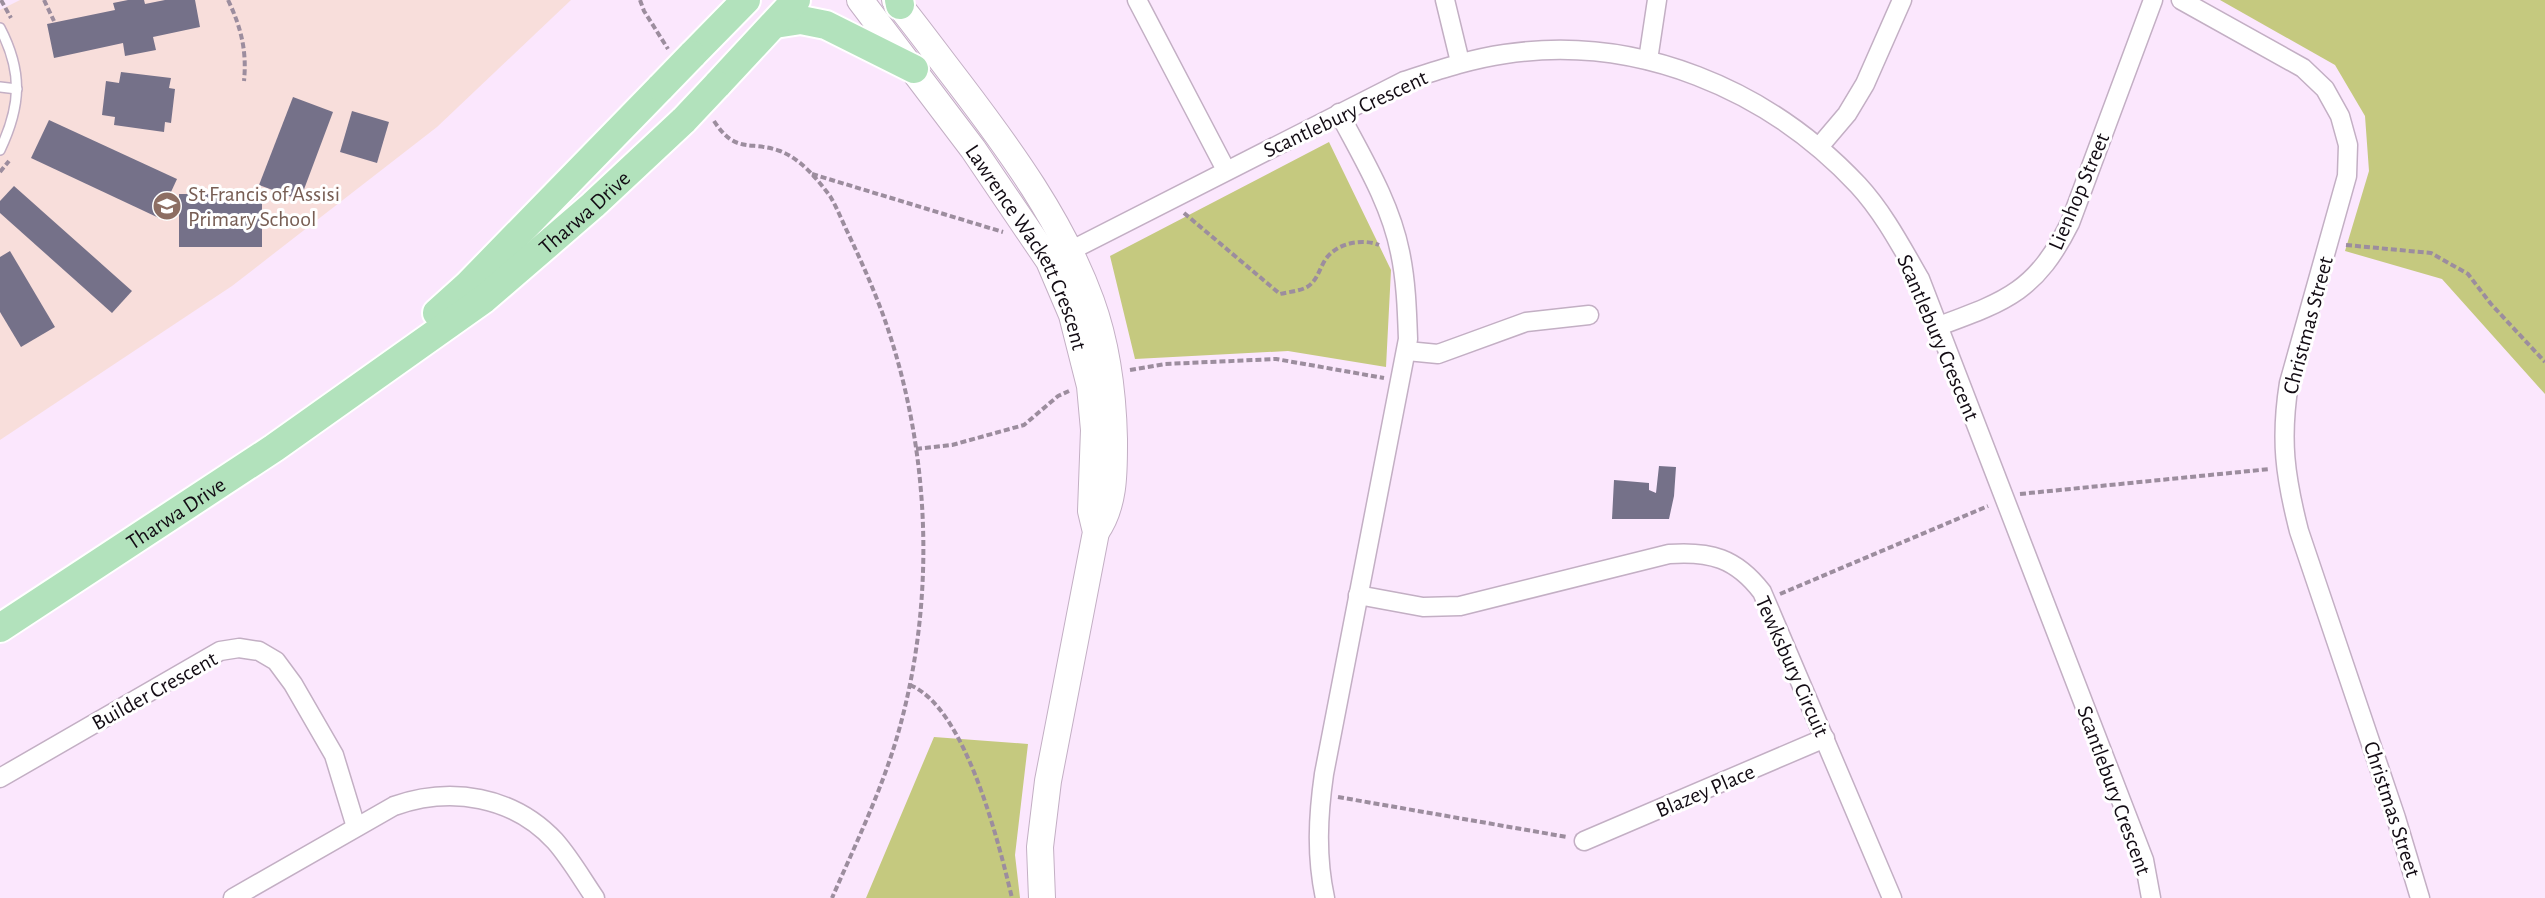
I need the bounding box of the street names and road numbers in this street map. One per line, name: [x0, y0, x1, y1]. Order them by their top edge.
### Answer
street label: Scantlebury Crescent: [1260, 66, 1431, 162]
street label: Lienhop Street: [2044, 130, 2113, 253]
street label: Lawrence Wackett Crescent: [961, 141, 1090, 352]
street label: Tharwa Drive: [535, 167, 634, 258]
street label: Scantlebury Crescent: [1893, 251, 1983, 424]
street label: Christmas Street: [2279, 254, 2337, 396]
street label: Tharwa Drive: [123, 473, 230, 554]
street label: Tewksbury Circuit: [1751, 593, 1833, 740]
street label: Builder Crescent: [88, 647, 221, 734]
street label: Scantlebury Crescent: [2073, 703, 2155, 878]
street label: Christmas Street: [2360, 739, 2424, 880]
street label: Blazey Place: [1653, 760, 1758, 822]

